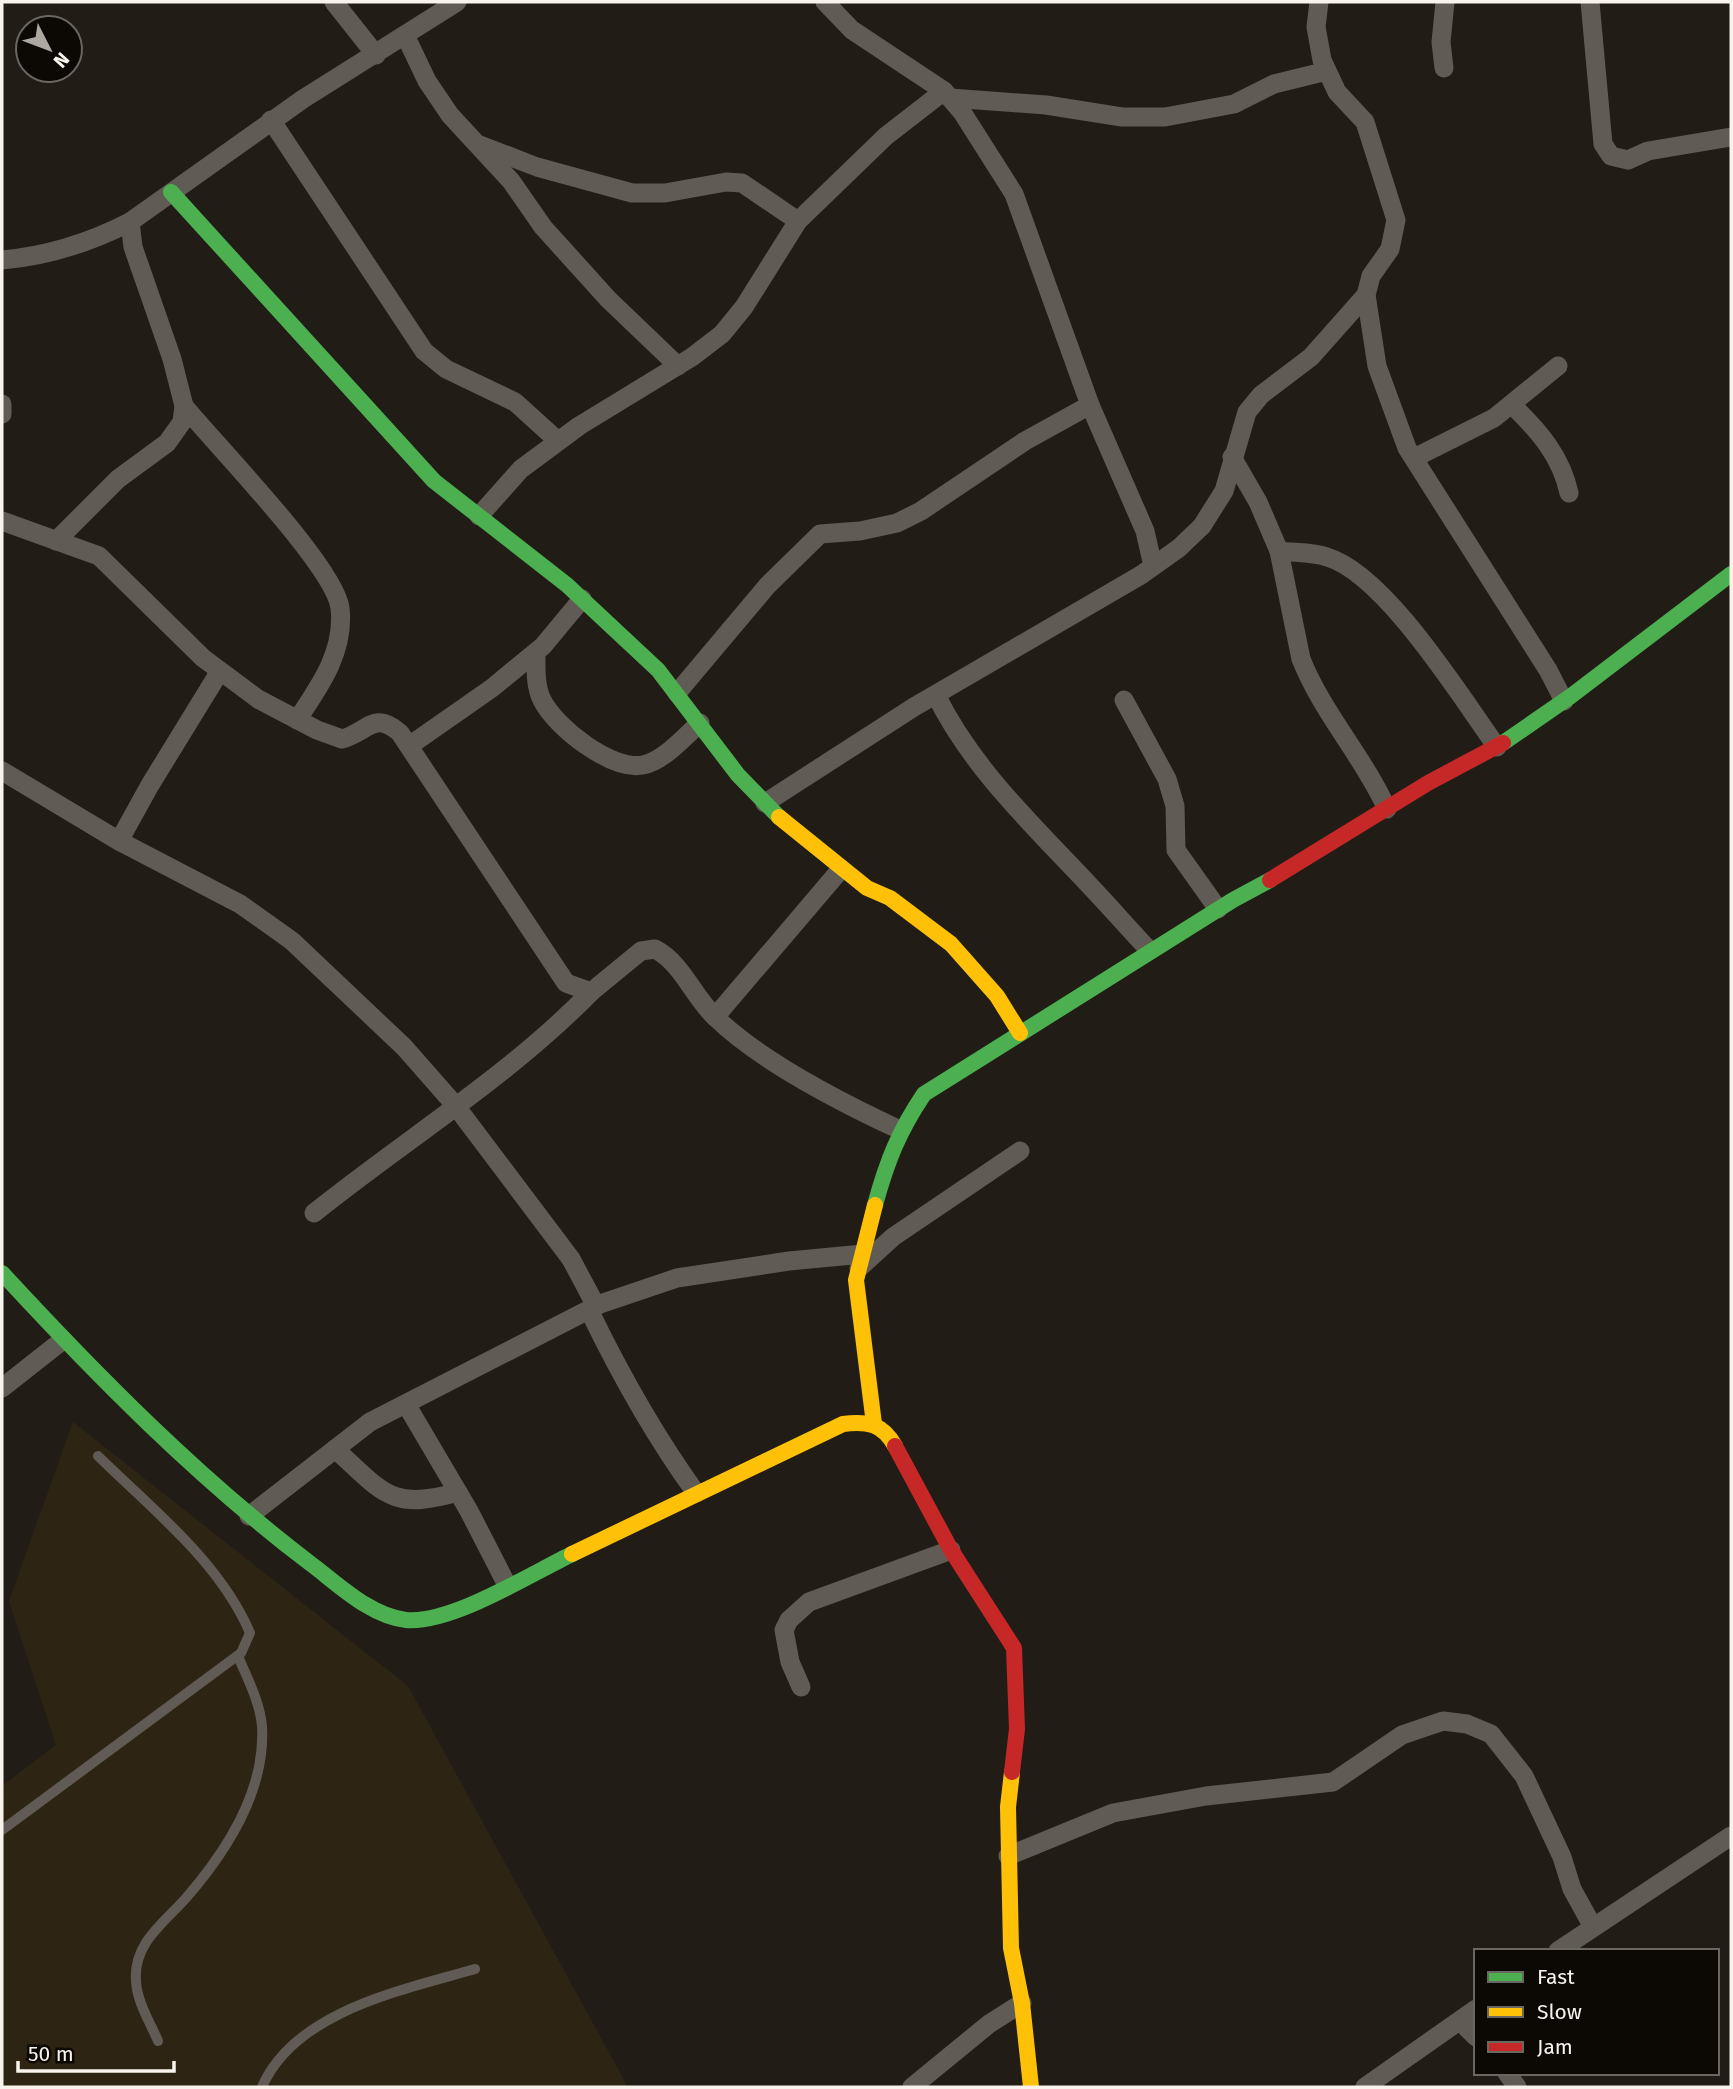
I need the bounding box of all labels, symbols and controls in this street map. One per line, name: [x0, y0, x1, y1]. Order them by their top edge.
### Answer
north arrow: [14, 14, 84, 84]
text: N: [48, 48, 74, 72]
legend: [1474, 1949, 1719, 2075]
text: Fast: [1537, 1964, 1575, 1990]
text: Slow: [1537, 1999, 1582, 2025]
scale bar: [18, 2030, 173, 2074]
text: Jam: [1537, 2034, 1573, 2060]
text: 50 m: [28, 2041, 74, 2067]

